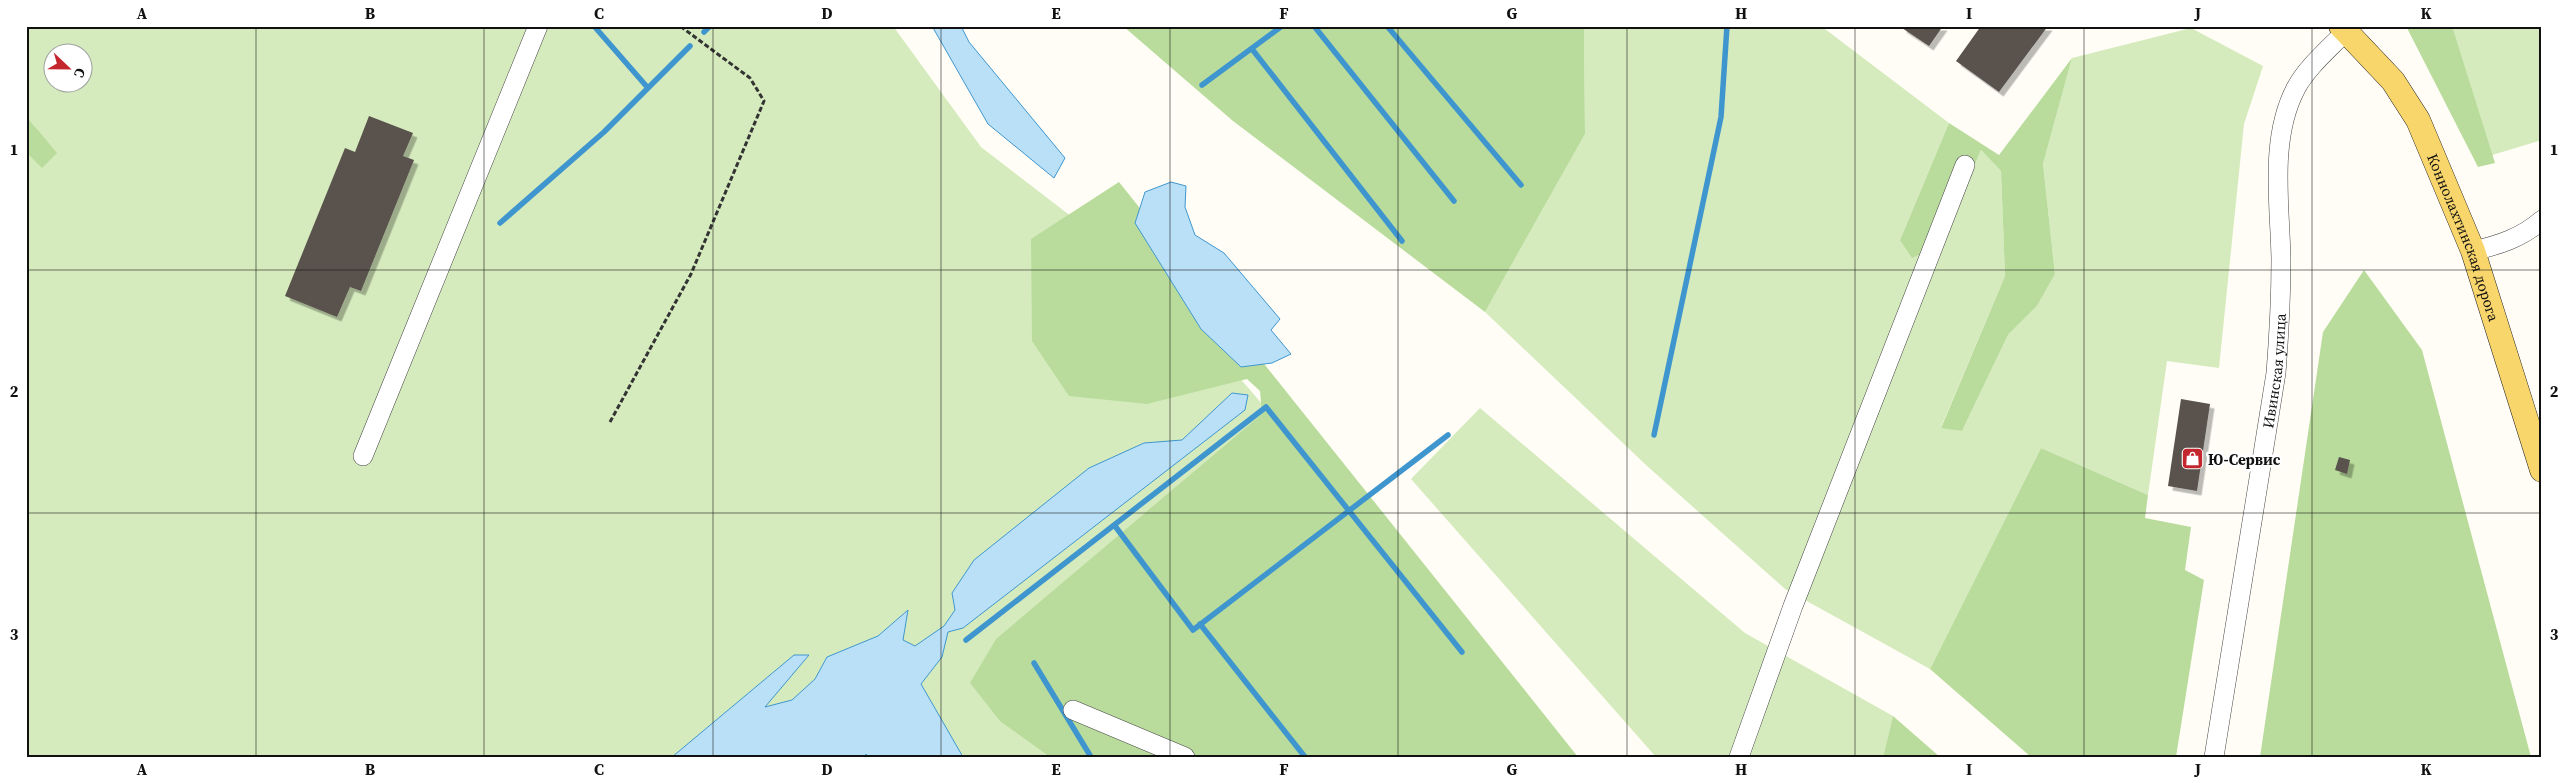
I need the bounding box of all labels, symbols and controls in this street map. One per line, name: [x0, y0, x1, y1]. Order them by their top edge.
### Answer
text: A: [137, 2, 148, 24]
text: B: [365, 2, 376, 24]
text: C: [594, 2, 604, 24]
text: D: [821, 2, 833, 24]
text: E: [1051, 2, 1061, 24]
text: F: [1279, 2, 1289, 24]
text: G: [1507, 2, 1518, 24]
text: H: [1735, 2, 1747, 24]
text: I: [1966, 2, 1972, 24]
text: J: [2194, 2, 2201, 24]
text: K: [2420, 2, 2432, 24]
north arrow: [42, 42, 92, 92]
text: С: [69, 65, 91, 81]
text: 1: [10, 138, 18, 160]
text: 1: [2550, 138, 2558, 160]
street label: Коннолахтинская дорога: [2423, 150, 2505, 324]
street label: Ивинская улица: [2257, 312, 2290, 430]
text: 2: [10, 380, 19, 402]
text: 2: [2550, 380, 2559, 402]
shop icon: Ю-Сервис: [2180, 447, 2204, 471]
place label: Ю-Сервис: [2208, 449, 2281, 470]
text: 3: [10, 623, 19, 645]
text: 3: [2550, 623, 2559, 645]
text: A: [137, 758, 148, 780]
text: B: [365, 758, 376, 780]
text: C: [594, 758, 604, 780]
text: D: [821, 758, 833, 780]
text: E: [1051, 758, 1061, 780]
text: F: [1279, 758, 1289, 780]
text: G: [1507, 758, 1518, 780]
text: H: [1735, 758, 1747, 780]
text: I: [1966, 758, 1972, 780]
text: J: [2194, 758, 2201, 780]
text: K: [2420, 758, 2432, 780]

